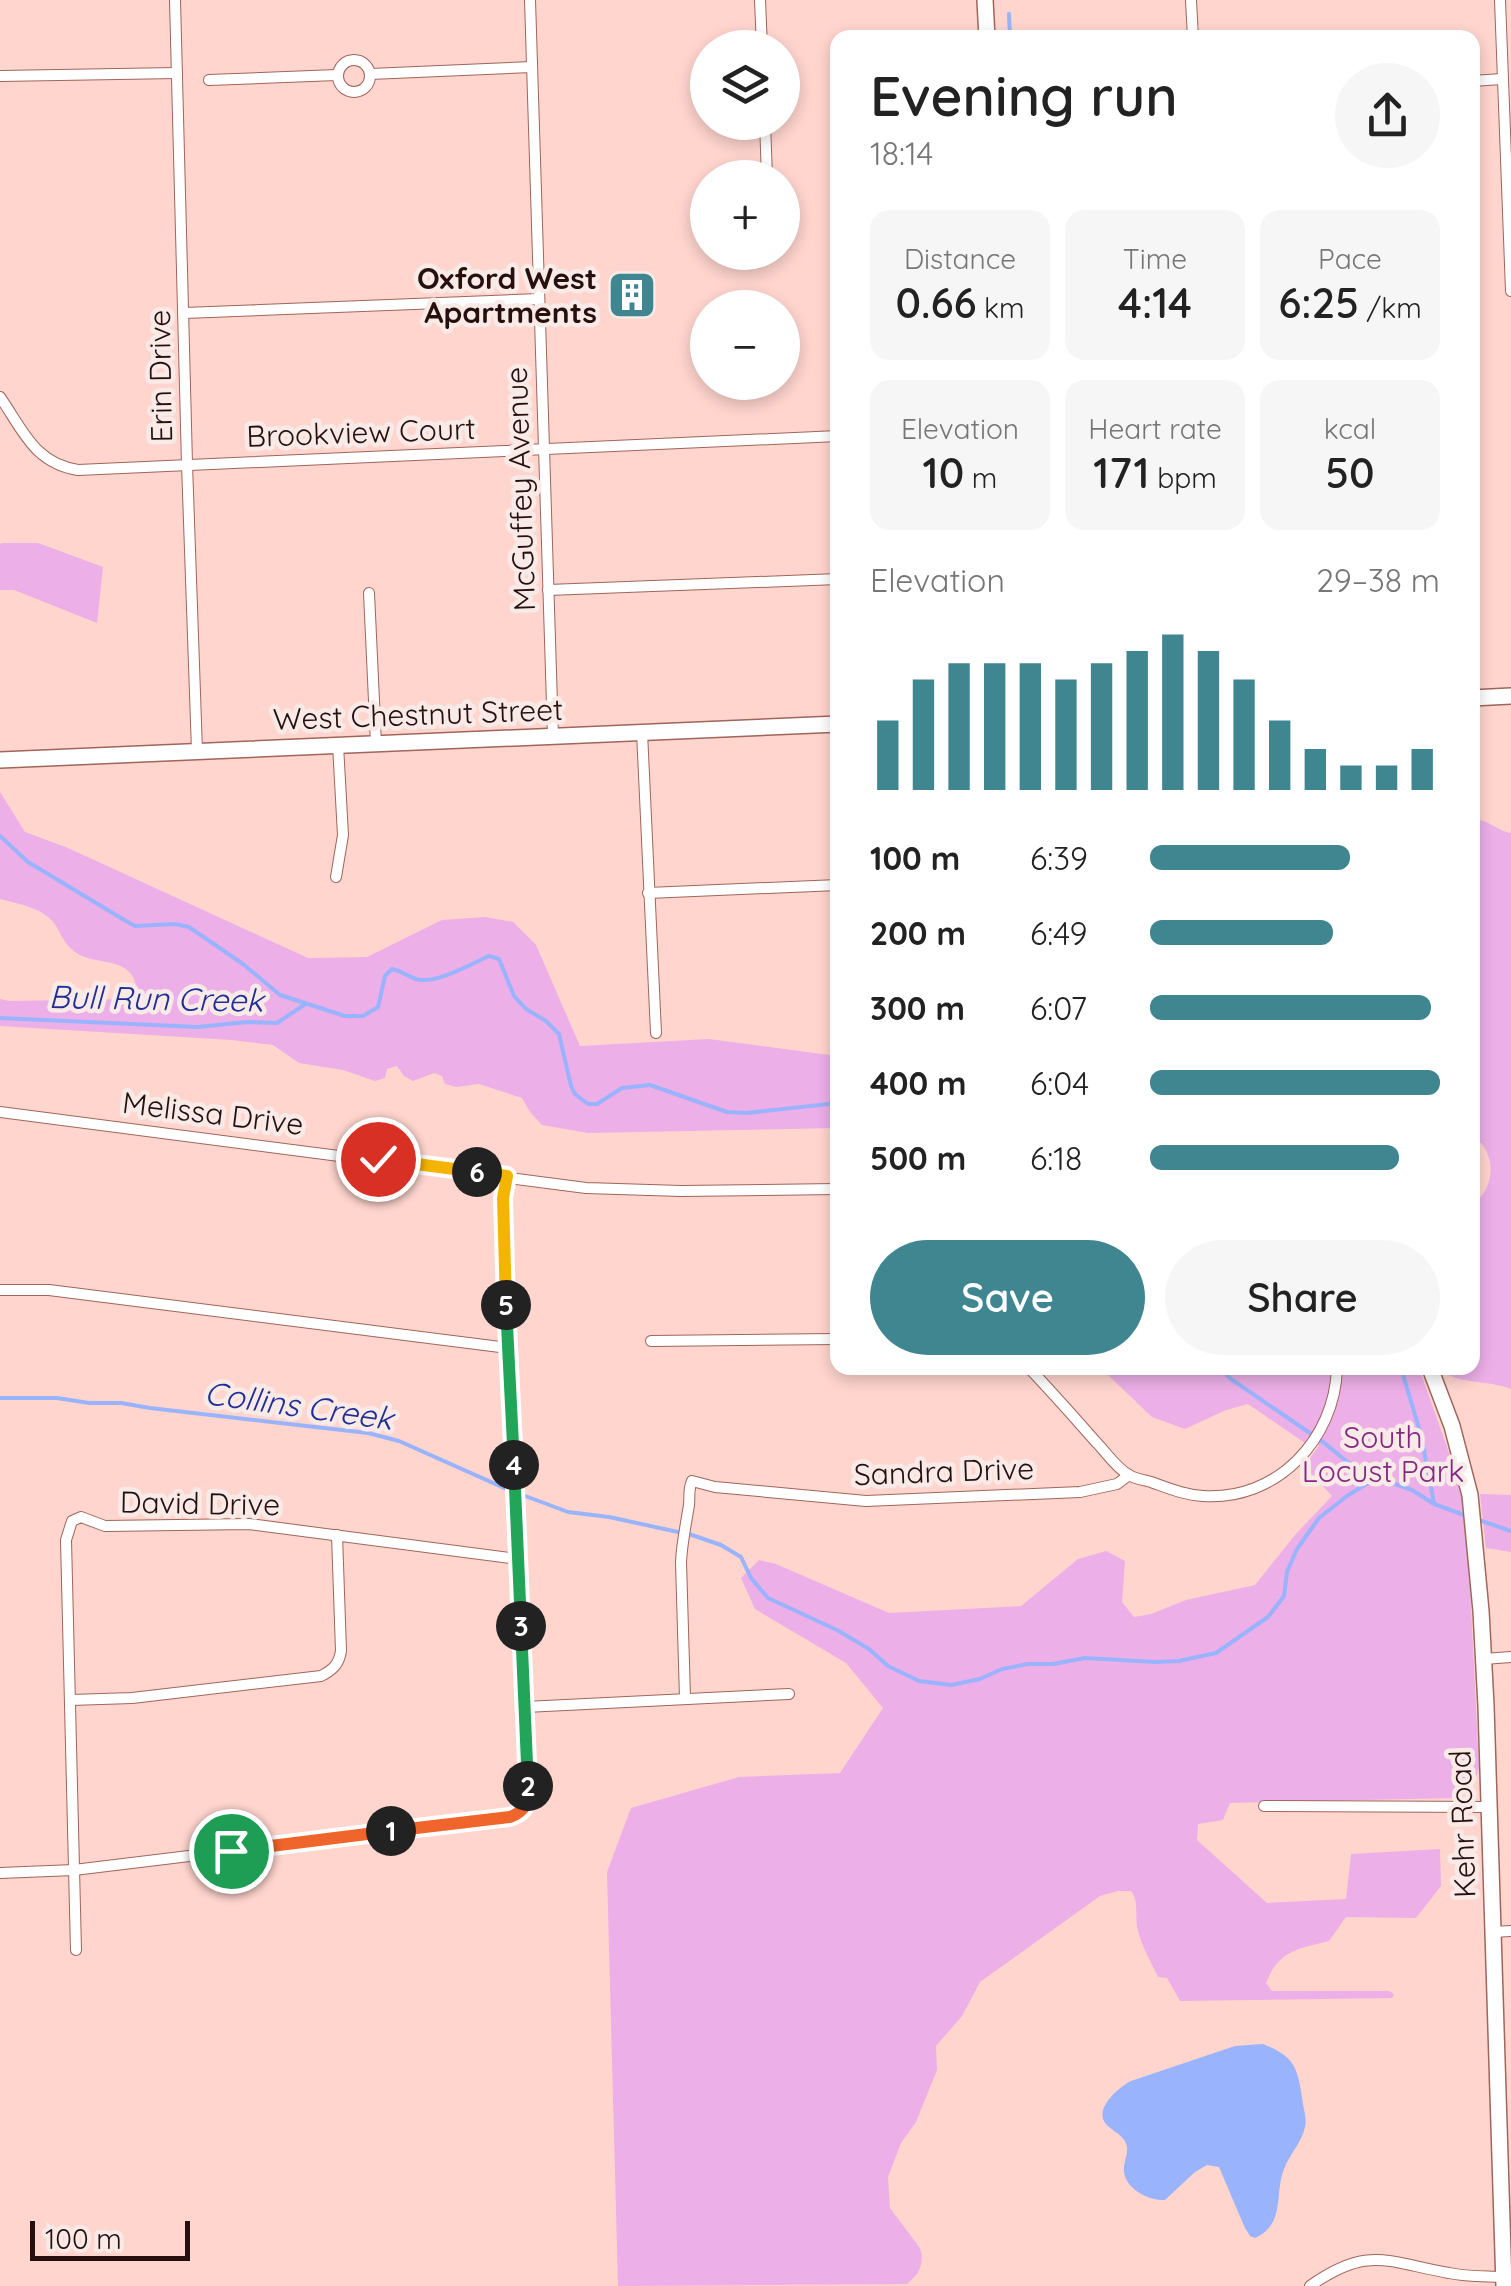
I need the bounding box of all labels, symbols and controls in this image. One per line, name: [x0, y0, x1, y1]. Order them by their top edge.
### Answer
map controls: [690, 30, 800, 400]
button: layers: [690, 30, 800, 140]
text: Evening run: [870, 61, 1178, 130]
button: share: [1335, 63, 1440, 168]
text: 18:14: [870, 133, 933, 173]
button: +: [690, 160, 800, 270]
text: Distance: [904, 241, 1016, 276]
text: Time: [1123, 241, 1187, 276]
text: Pace: [1318, 241, 1382, 276]
place label: Oxford West Apartments: [417, 259, 597, 331]
building icon: Oxford West Apartments: [606, 269, 658, 321]
text: 0.66: [895, 276, 976, 329]
text: 4:14: [1118, 276, 1192, 329]
text: 6:25: [1278, 276, 1359, 329]
button: −: [690, 290, 800, 400]
text: km: [976, 290, 1025, 325]
text: /km: [1359, 290, 1422, 325]
street label: Erin Drive: [140, 309, 180, 443]
street label: McGuffey Avenue: [497, 366, 543, 612]
street label: Brookview Court: [246, 409, 476, 455]
text: Elevation: [901, 411, 1019, 446]
text: Heart rate: [1088, 411, 1222, 446]
text: kcal: [1324, 411, 1376, 446]
text: 10: [923, 446, 964, 499]
text: 171: [1093, 446, 1150, 499]
text: 50: [1325, 446, 1375, 499]
text: m: [964, 460, 997, 495]
text: bpm: [1150, 460, 1217, 495]
text: Elevation: [870, 560, 1005, 600]
text: 29–38 m: [1316, 560, 1440, 600]
street label: West Chestnut Street: [272, 690, 564, 738]
text: 100 m: [870, 838, 960, 878]
text: 6:39: [1030, 838, 1088, 878]
text: 200 m: [870, 913, 966, 953]
text: 6:49: [1030, 913, 1087, 953]
water label: Bull Run Creek: [48, 976, 267, 1020]
text: 300 m: [870, 988, 965, 1028]
text: 6:07: [1030, 988, 1087, 1028]
text: 400 m: [870, 1063, 967, 1103]
text: 6:04: [1030, 1063, 1089, 1103]
street label: Melissa Drive: [120, 1083, 306, 1143]
pin: [336, 1117, 421, 1202]
icon: check: [351, 1132, 406, 1187]
text: 500 m: [870, 1138, 966, 1178]
text: 6:18: [1030, 1138, 1082, 1178]
pin: 6: [452, 1147, 502, 1197]
text: 6: [469, 1154, 485, 1189]
button: Save: [870, 1240, 1145, 1355]
button: Share: [1165, 1240, 1440, 1355]
pin: 5: [481, 1280, 531, 1330]
text: 5: [498, 1287, 514, 1322]
water label: Collins Creek: [202, 1372, 399, 1438]
park label: South Locust Park: [1302, 1418, 1464, 1490]
pin: 4: [489, 1440, 539, 1490]
text: 4: [506, 1447, 522, 1482]
street label: Sandra Drive: [853, 1449, 1035, 1493]
street label: David Drive: [120, 1483, 280, 1523]
pin: 3: [496, 1601, 546, 1651]
text: 3: [513, 1608, 529, 1643]
street label: Kehr Road: [1440, 1749, 1484, 1899]
pin: 2: [503, 1761, 553, 1811]
text: 2: [520, 1768, 536, 1803]
pin: 1: [366, 1806, 416, 1856]
pin: [189, 1809, 274, 1894]
text: 1: [386, 1813, 396, 1848]
icon: arrive: [204, 1824, 259, 1879]
scale bar: [30, 2216, 190, 2260]
text: 100 m: [45, 2221, 122, 2256]

